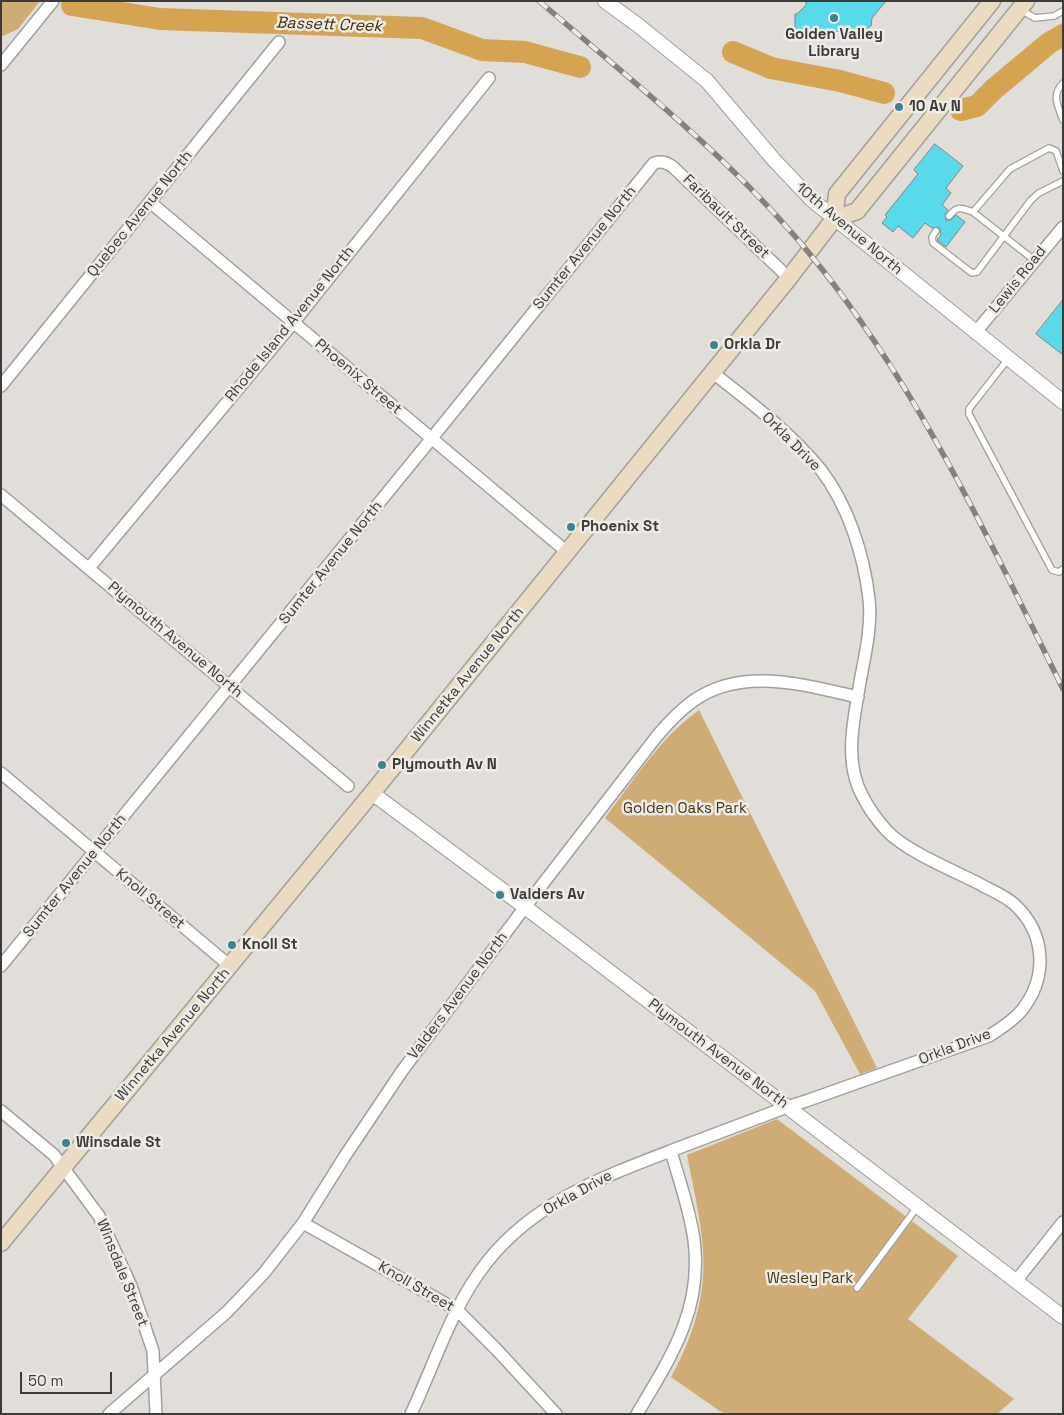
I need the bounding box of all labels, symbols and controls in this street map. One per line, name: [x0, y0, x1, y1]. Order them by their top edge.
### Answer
marker: Golden Valley Library: [828, 12, 840, 24]
water label: Bassett Creek: [276, 14, 382, 36]
place label: Golden Valley Library: [785, 26, 883, 61]
place label: 10 Av N: [909, 98, 961, 116]
marker: 10 Av N: [893, 101, 905, 113]
street label: Quebec Avenue North: [84, 147, 196, 281]
street label: Faribault Street: [679, 171, 773, 263]
street label: 10th Avenue North: [792, 179, 906, 279]
street label: Sumter Avenue North: [530, 183, 640, 313]
street label: Rhode Island Avenue North: [222, 243, 358, 405]
street label: Lewis Road: [985, 243, 1051, 317]
street label: Phoenix Street: [311, 335, 405, 419]
place label: Orkla Dr: [724, 336, 781, 354]
marker: Orkla Dr: [708, 339, 720, 351]
street label: Orkla Drive: [758, 409, 824, 475]
street label: Sumter Avenue North: [276, 498, 386, 628]
place label: Phoenix St: [581, 518, 659, 536]
marker: Phoenix St: [565, 521, 577, 533]
street label: Plymouth Avenue North: [104, 578, 246, 702]
street label: Winnetka Avenue North: [408, 604, 528, 746]
place label: Plymouth Av N: [392, 756, 497, 774]
marker: Plymouth Av N: [376, 759, 388, 771]
park label: Golden Oaks Park: [623, 800, 747, 818]
street label: Sumter Avenue North: [20, 811, 130, 941]
street label: Knoll Street: [112, 865, 188, 933]
place label: Valders Av: [510, 886, 585, 904]
marker: Valders Av: [494, 889, 506, 901]
street label: Valders Avenue North: [404, 929, 512, 1063]
place label: Knoll St: [242, 936, 298, 954]
marker: Knoll St: [226, 939, 238, 951]
street label: Winnetka Avenue North: [112, 965, 234, 1105]
street label: Plymouth Avenue North: [644, 995, 792, 1113]
street label: Orkla Drive: [916, 1025, 994, 1069]
place label: Winsdale St: [76, 1134, 161, 1152]
marker: Winsdale St: [60, 1137, 72, 1149]
street label: Orkla Drive: [540, 1167, 616, 1219]
street label: Winsdale Street: [92, 1217, 152, 1329]
street label: Knoll Street: [375, 1258, 457, 1316]
park label: Wesley Park: [767, 1270, 853, 1288]
scale bar: [22, 1362, 115, 1394]
text: 50 m: [28, 1371, 63, 1390]

